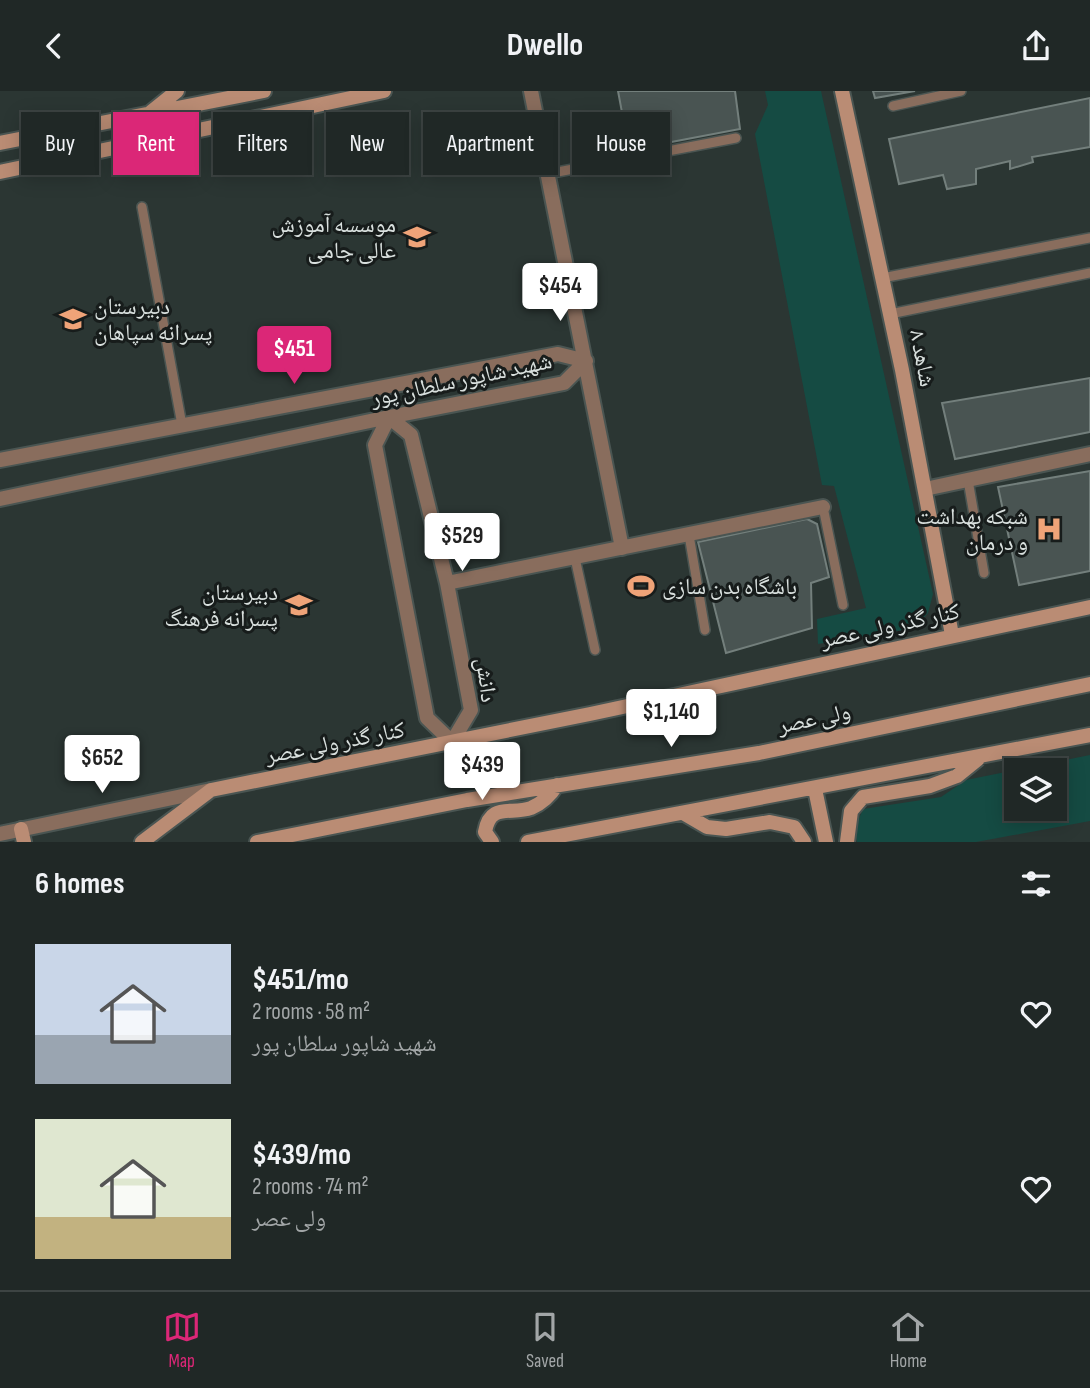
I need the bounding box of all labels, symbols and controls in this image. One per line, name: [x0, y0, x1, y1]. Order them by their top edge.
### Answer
text: Dwello: [507, 26, 583, 65]
icon: back: [35, 27, 73, 65]
icon: share: [1017, 27, 1055, 65]
chip: Buy: [21, 112, 99, 175]
chip: Rent: [113, 112, 199, 175]
chip: Filters: [213, 112, 312, 175]
chip: New: [326, 112, 409, 175]
chip: Apartment: [423, 112, 558, 175]
chip: House: [572, 112, 670, 175]
place label: موسسه آموزش عالی جامی: [271, 211, 396, 265]
school or university icon: موسسه آموزش عالی جامی: [402, 222, 432, 252]
pin: $454: [519, 264, 601, 323]
text: $454: [538, 272, 582, 300]
place label: دبیرستان پسرانه سپاهان: [94, 293, 213, 347]
school or university icon: دبیرستان پسرانه سپاهان: [58, 304, 88, 334]
pin: $451: [253, 327, 335, 386]
street label: شاهد ۸: [903, 327, 941, 389]
text: $451: [273, 335, 315, 363]
street label: شهید شاپور سلطان پور: [367, 347, 554, 413]
place label: شبکه بهداشت و درمان: [916, 503, 1028, 557]
pin: $529: [421, 513, 503, 573]
hospital icon: شبکه بهداشت و درمان: [1034, 514, 1064, 544]
text: $529: [441, 522, 483, 550]
sports icon: باشگاه بدن سازی: [626, 571, 656, 601]
place label: باشگاه بدن سازی: [662, 573, 797, 601]
place label: دبیرستان پسرانه فرهنگ: [165, 579, 278, 633]
school or university icon: دبیرستان پسرانه فرهنگ: [284, 590, 314, 620]
street label: کنار گذر ولی عصر: [817, 597, 963, 655]
street label: دانش: [469, 656, 503, 704]
pin: $1,140: [614, 689, 728, 749]
text: $1,140: [642, 698, 700, 726]
street label: ولی عصر: [774, 698, 853, 741]
street label: کنار گذر ولی عصر: [262, 716, 408, 770]
pin: $652: [61, 735, 143, 795]
pin: $439: [441, 743, 523, 802]
text: $652: [81, 744, 123, 772]
text: $439: [460, 751, 504, 779]
map controls: [1004, 758, 1067, 821]
button: layers: [1004, 758, 1067, 821]
icon: filters: [1017, 865, 1055, 903]
text: 6 homes: [35, 866, 124, 902]
text: $451/mo: [252, 962, 349, 998]
icon: home: [91, 972, 175, 1056]
icon: heart: [1017, 995, 1055, 1033]
text: 2 rooms · 58 m²: [252, 998, 370, 1026]
text: شهید شاپور سلطان پور: [252, 1030, 437, 1058]
text: $439/mo: [252, 1137, 351, 1173]
icon: home: [91, 1147, 175, 1231]
icon: heart: [1017, 1170, 1055, 1208]
text: 2 rooms · 74 m²: [252, 1173, 369, 1201]
text: ولی عصر: [252, 1205, 326, 1233]
tab: Map: [163, 1308, 201, 1373]
tab: Saved: [526, 1308, 564, 1373]
tab: Home: [889, 1308, 927, 1373]

